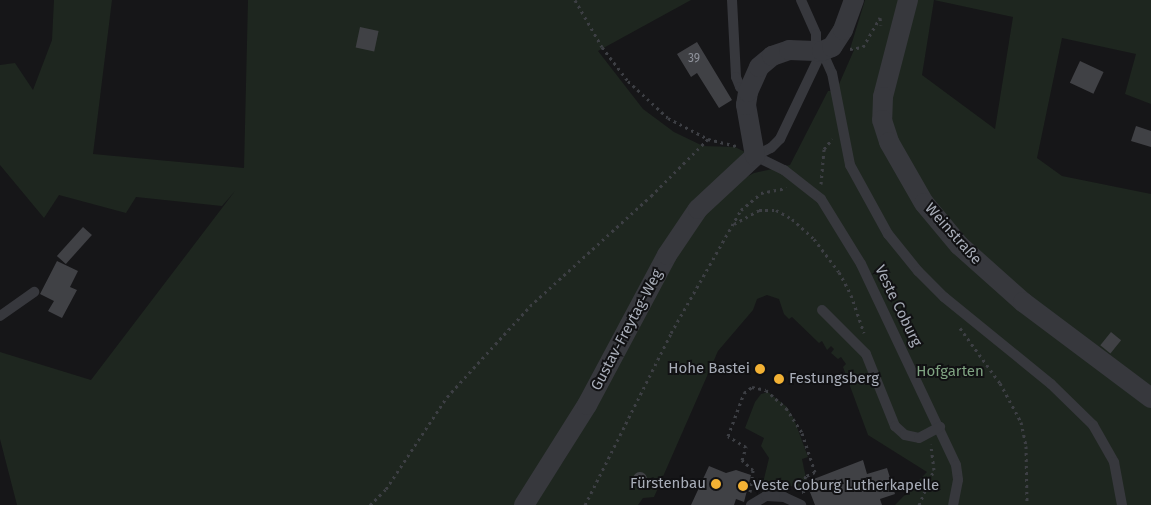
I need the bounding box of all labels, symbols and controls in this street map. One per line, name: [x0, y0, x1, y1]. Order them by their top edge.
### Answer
house number: 39: [688, 52, 700, 66]
street label: Weinstraße: [921, 200, 985, 268]
street label: Veste Coburg: [871, 262, 925, 350]
street label: Gustav-Freytag-Weg: [587, 266, 667, 394]
place label: Hohe Bastei: [668, 360, 750, 378]
marker: Hohe Bastei: [754, 363, 766, 375]
park label: Hofgarten: [916, 363, 984, 381]
place label: Festungsberg: [789, 370, 879, 388]
marker: Festungsberg: [773, 373, 785, 385]
place label: Fürstenbau: [630, 475, 706, 493]
place label: Veste Coburg Lutherkapelle: [753, 477, 939, 495]
marker: Fürstenbau: [710, 478, 722, 490]
marker: Veste Coburg Lutherkapelle: [737, 480, 749, 492]

